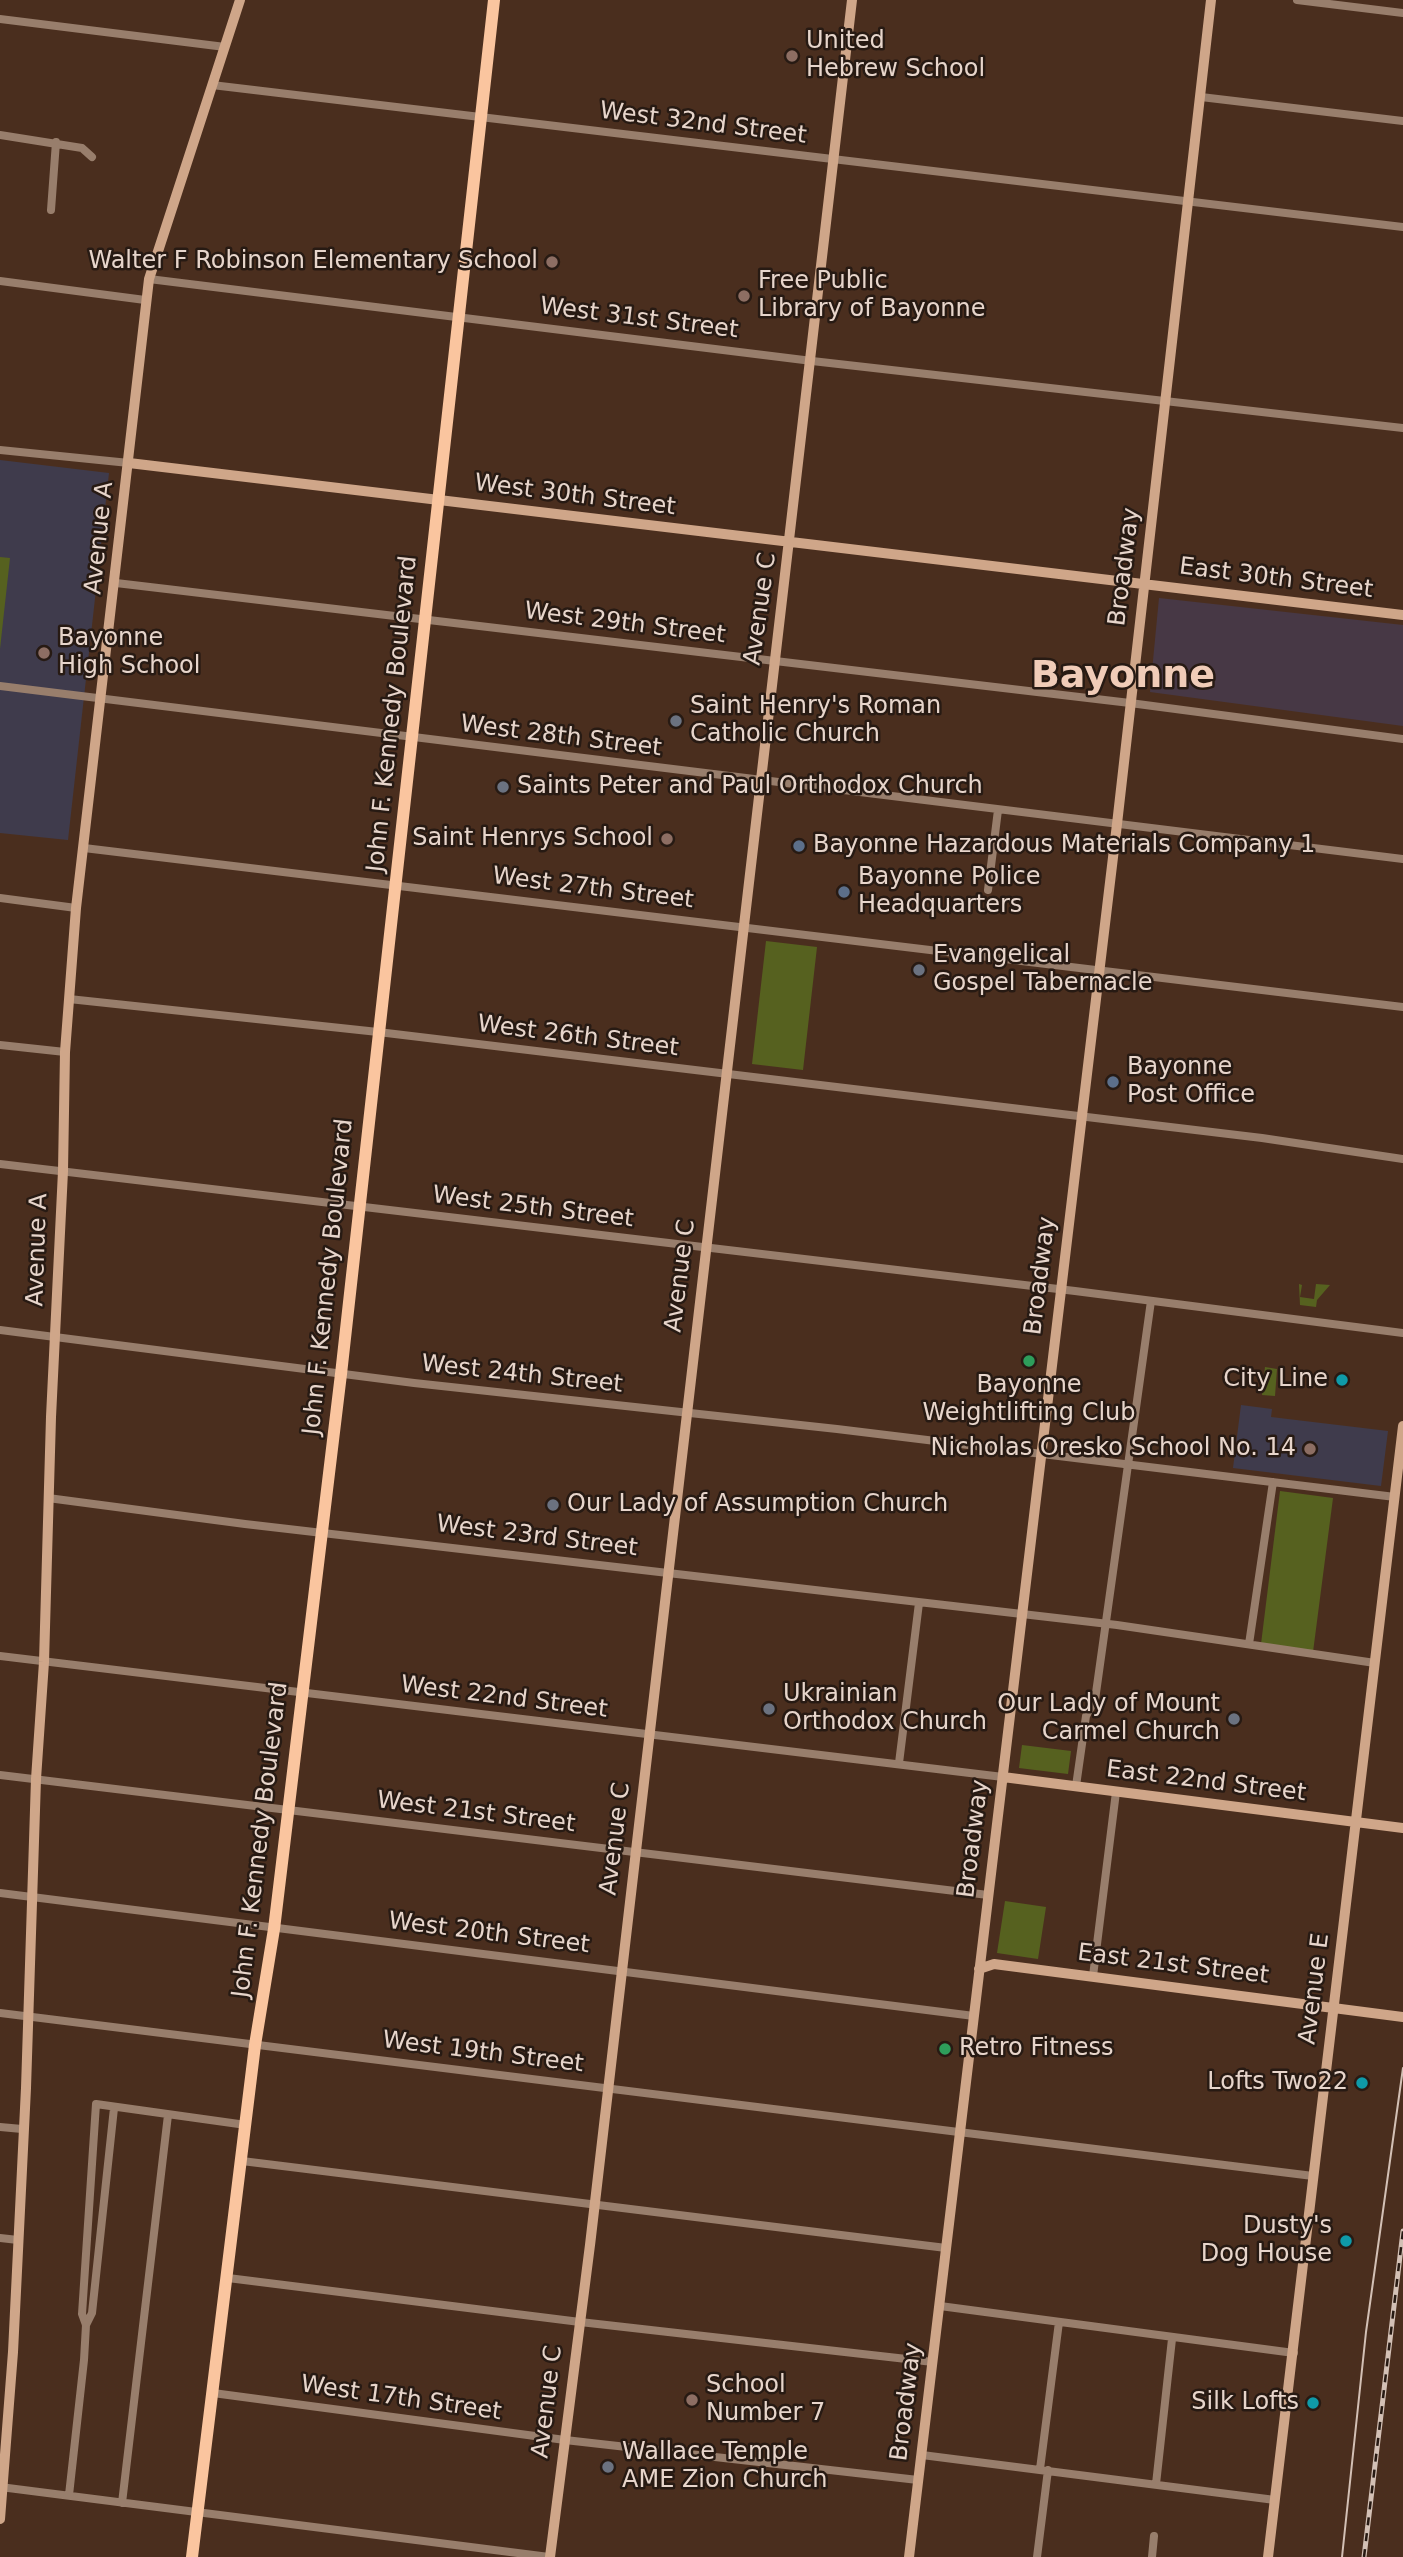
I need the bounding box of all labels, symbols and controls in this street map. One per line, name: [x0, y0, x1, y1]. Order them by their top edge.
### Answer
place label: United Hebrew School: [806, 28, 985, 84]
marker: United Hebrew School: [784, 48, 800, 64]
street label: West 32nd Street: [598, 97, 808, 151]
place label: Walter F Robinson Elementary School: [88, 248, 538, 276]
marker: Walter F Robinson Elementary School: [544, 254, 560, 270]
place label: Free Public Library of Bayonne: [758, 268, 986, 324]
marker: Free Public Library of Bayonne: [736, 288, 752, 304]
street label: West 31st Street: [538, 293, 740, 345]
street label: West 30th Street: [473, 469, 677, 523]
street label: Avenue A: [80, 480, 120, 596]
street label: Broadway: [1103, 506, 1147, 628]
street label: Avenue C: [739, 551, 783, 667]
street label: East 30th Street: [1177, 553, 1375, 605]
street label: John F. Kennedy Boulevard: [362, 554, 424, 874]
street label: West 29th Street: [523, 597, 727, 651]
place label: Bayonne High School: [58, 625, 200, 681]
marker: Bayonne High School: [36, 645, 52, 661]
district label: Bayonne: [1031, 654, 1215, 700]
place label: Saint Henry's Roman Catholic Church: [690, 693, 941, 749]
street label: West 28th Street: [459, 710, 663, 764]
marker: Saint Henry's Roman Catholic Church: [668, 713, 684, 729]
place label: Saints Peter and Paul Orthodox Church: [517, 773, 983, 801]
marker: Saints Peter and Paul Orthodox Church: [495, 779, 511, 795]
place label: Saint Henrys School: [412, 825, 653, 853]
marker: Saint Henrys School: [659, 831, 675, 847]
place label: Bayonne Hazardous Materials Company 1: [813, 832, 1315, 860]
marker: Bayonne Hazardous Materials Company 1: [791, 838, 807, 854]
street label: West 27th Street: [491, 862, 695, 916]
place label: Bayonne Police Headquarters: [858, 864, 1040, 920]
marker: Bayonne Police Headquarters: [836, 884, 852, 900]
place label: Evangelical Gospel Tabernacle: [933, 942, 1152, 998]
marker: Evangelical Gospel Tabernacle: [911, 962, 927, 978]
street label: West 26th Street: [476, 1010, 680, 1064]
place label: Bayonne Post Office: [1127, 1054, 1255, 1110]
marker: Bayonne Post Office: [1105, 1074, 1121, 1090]
street label: John F. Kennedy Boulevard: [298, 1117, 360, 1437]
street label: West 25th Street: [431, 1181, 635, 1235]
street label: Avenue A: [22, 1193, 54, 1307]
street label: Broadway: [1019, 1215, 1063, 1337]
street label: Avenue C: [660, 1218, 702, 1334]
street label: West 24th Street: [420, 1350, 624, 1400]
marker: Bayonne Weightlifting Club: [1021, 1353, 1037, 1369]
place label: City Line: [1223, 1366, 1328, 1394]
place label: Bayonne Weightlifting Club: [922, 1372, 1136, 1428]
marker: City Line: [1334, 1372, 1350, 1388]
place label: Nicholas Oresko School No. 14: [931, 1435, 1296, 1463]
marker: Nicholas Oresko School No. 14: [1302, 1441, 1318, 1457]
place label: Our Lady of Assumption Church: [567, 1491, 948, 1519]
marker: Our Lady of Assumption Church: [545, 1497, 561, 1513]
street label: West 23rd Street: [435, 1510, 639, 1564]
street label: West 22nd Street: [399, 1671, 609, 1725]
street label: John F. Kennedy Boulevard: [227, 1680, 295, 2000]
place label: Ukrainian Orthodox Church: [783, 1681, 987, 1737]
place label: Our Lady of Mount Carmel Church: [997, 1691, 1220, 1747]
marker: Ukrainian Orthodox Church: [761, 1701, 777, 1717]
marker: Our Lady of Mount Carmel Church: [1226, 1711, 1242, 1727]
street label: East 22nd Street: [1105, 1755, 1307, 1809]
street label: Broadway: [952, 1778, 996, 1900]
street label: Avenue C: [595, 1781, 637, 1897]
street label: West 21st Street: [375, 1787, 577, 1839]
street label: West 20th Street: [387, 1907, 591, 1961]
street label: Avenue E: [1294, 1932, 1336, 2046]
street label: East 21st Street: [1076, 1939, 1270, 1991]
street label: West 19th Street: [381, 2026, 585, 2080]
place label: Retro Fitness: [959, 2035, 1114, 2063]
marker: Retro Fitness: [937, 2041, 953, 2057]
place label: Lofts Two22: [1207, 2069, 1348, 2097]
marker: Lofts Two22: [1354, 2075, 1370, 2091]
place label: Dusty's Dog House: [1201, 2213, 1332, 2269]
marker: Dusty's Dog House: [1338, 2233, 1354, 2249]
street label: Broadway: [885, 2341, 929, 2463]
street label: Avenue C: [527, 2344, 569, 2460]
street label: West 17th Street: [299, 2371, 503, 2427]
place label: School Number 7: [706, 2372, 825, 2428]
place label: Silk Lofts: [1191, 2389, 1299, 2417]
marker: School Number 7: [684, 2392, 700, 2408]
marker: Silk Lofts: [1305, 2395, 1321, 2411]
place label: Wallace Temple AME Zion Church: [622, 2439, 827, 2495]
marker: Wallace Temple AME Zion Church: [600, 2459, 616, 2475]

